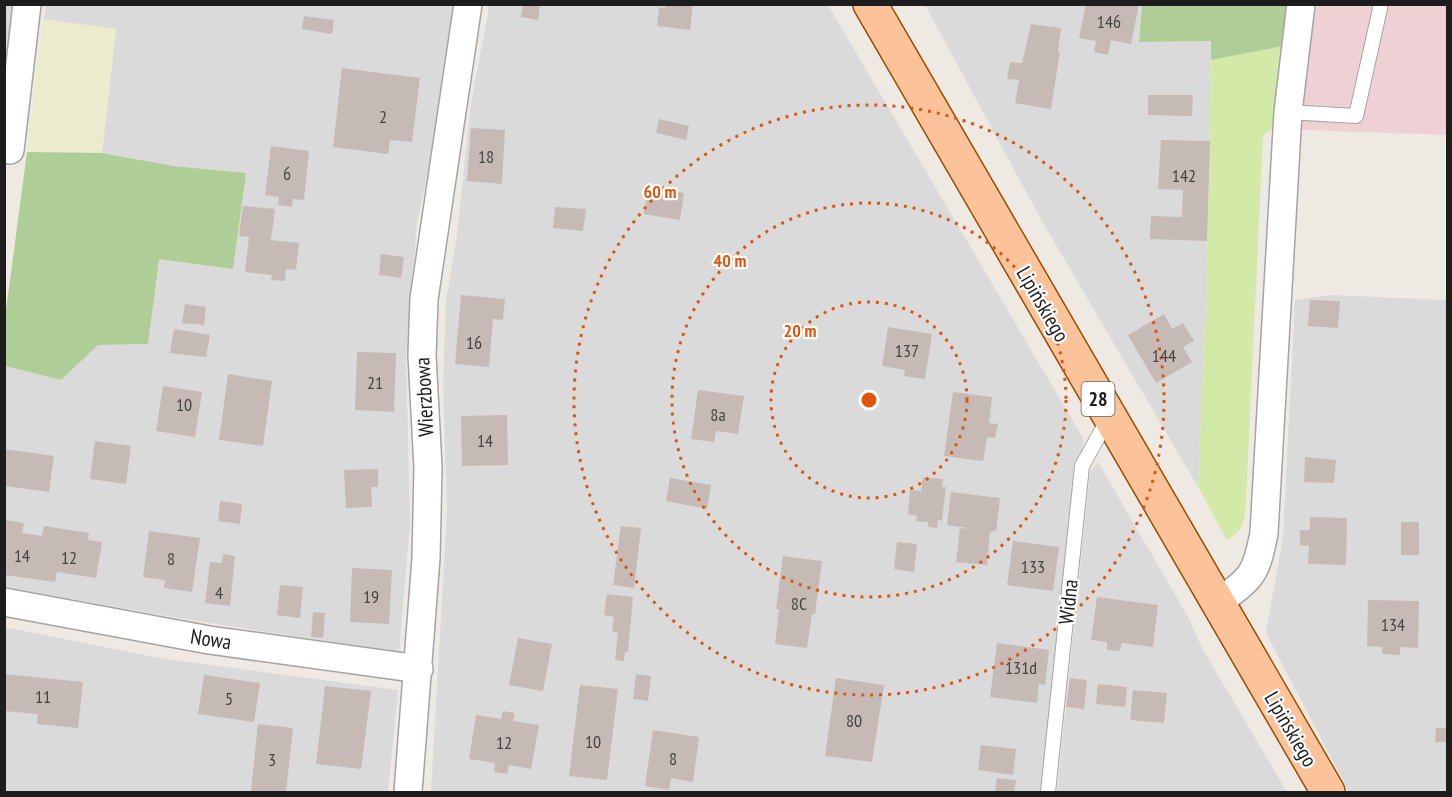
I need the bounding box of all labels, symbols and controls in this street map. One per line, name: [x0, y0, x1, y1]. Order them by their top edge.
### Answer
house number: 146: [1097, 10, 1121, 33]
house number: 2: [379, 105, 387, 128]
house number: 18: [478, 145, 494, 168]
house number: 6: [283, 162, 291, 185]
house number: 142: [1172, 164, 1196, 187]
text: 60 m: [644, 180, 676, 203]
text: 40 m: [714, 249, 746, 272]
street label: Lipińskiego: [1011, 261, 1075, 347]
text: 20 m: [784, 319, 816, 342]
house number: 16: [466, 331, 482, 354]
house number: 137: [895, 339, 919, 362]
house number: 144: [1152, 344, 1176, 367]
street label: Wierzbowa: [408, 357, 440, 437]
house number: 21: [367, 371, 383, 394]
road number: 28: [1082, 382, 1114, 416]
centre of rings: [859, 390, 879, 410]
house number: 10: [176, 393, 192, 416]
house number: 8a: [710, 403, 726, 426]
house number: 14: [477, 429, 493, 452]
house number: 14: [14, 544, 30, 567]
house number: 12: [61, 546, 77, 569]
house number: 8: [167, 547, 175, 570]
house number: 133: [1021, 555, 1045, 578]
street label: Widna: [1052, 578, 1084, 626]
house number: 4: [215, 581, 223, 604]
house number: 19: [363, 585, 379, 608]
house number: 8C: [791, 592, 807, 615]
house number: 134: [1381, 613, 1405, 636]
street label: Nowa: [189, 622, 233, 656]
house number: 131d: [1005, 656, 1037, 679]
house number: 11: [35, 685, 51, 708]
street label: Lipińskiego: [1259, 686, 1323, 772]
house number: 5: [225, 687, 233, 710]
house number: 80: [846, 709, 862, 732]
house number: 10: [585, 730, 601, 753]
house number: 12: [496, 731, 512, 754]
house number: 8: [669, 747, 677, 770]
house number: 3: [268, 748, 276, 771]

